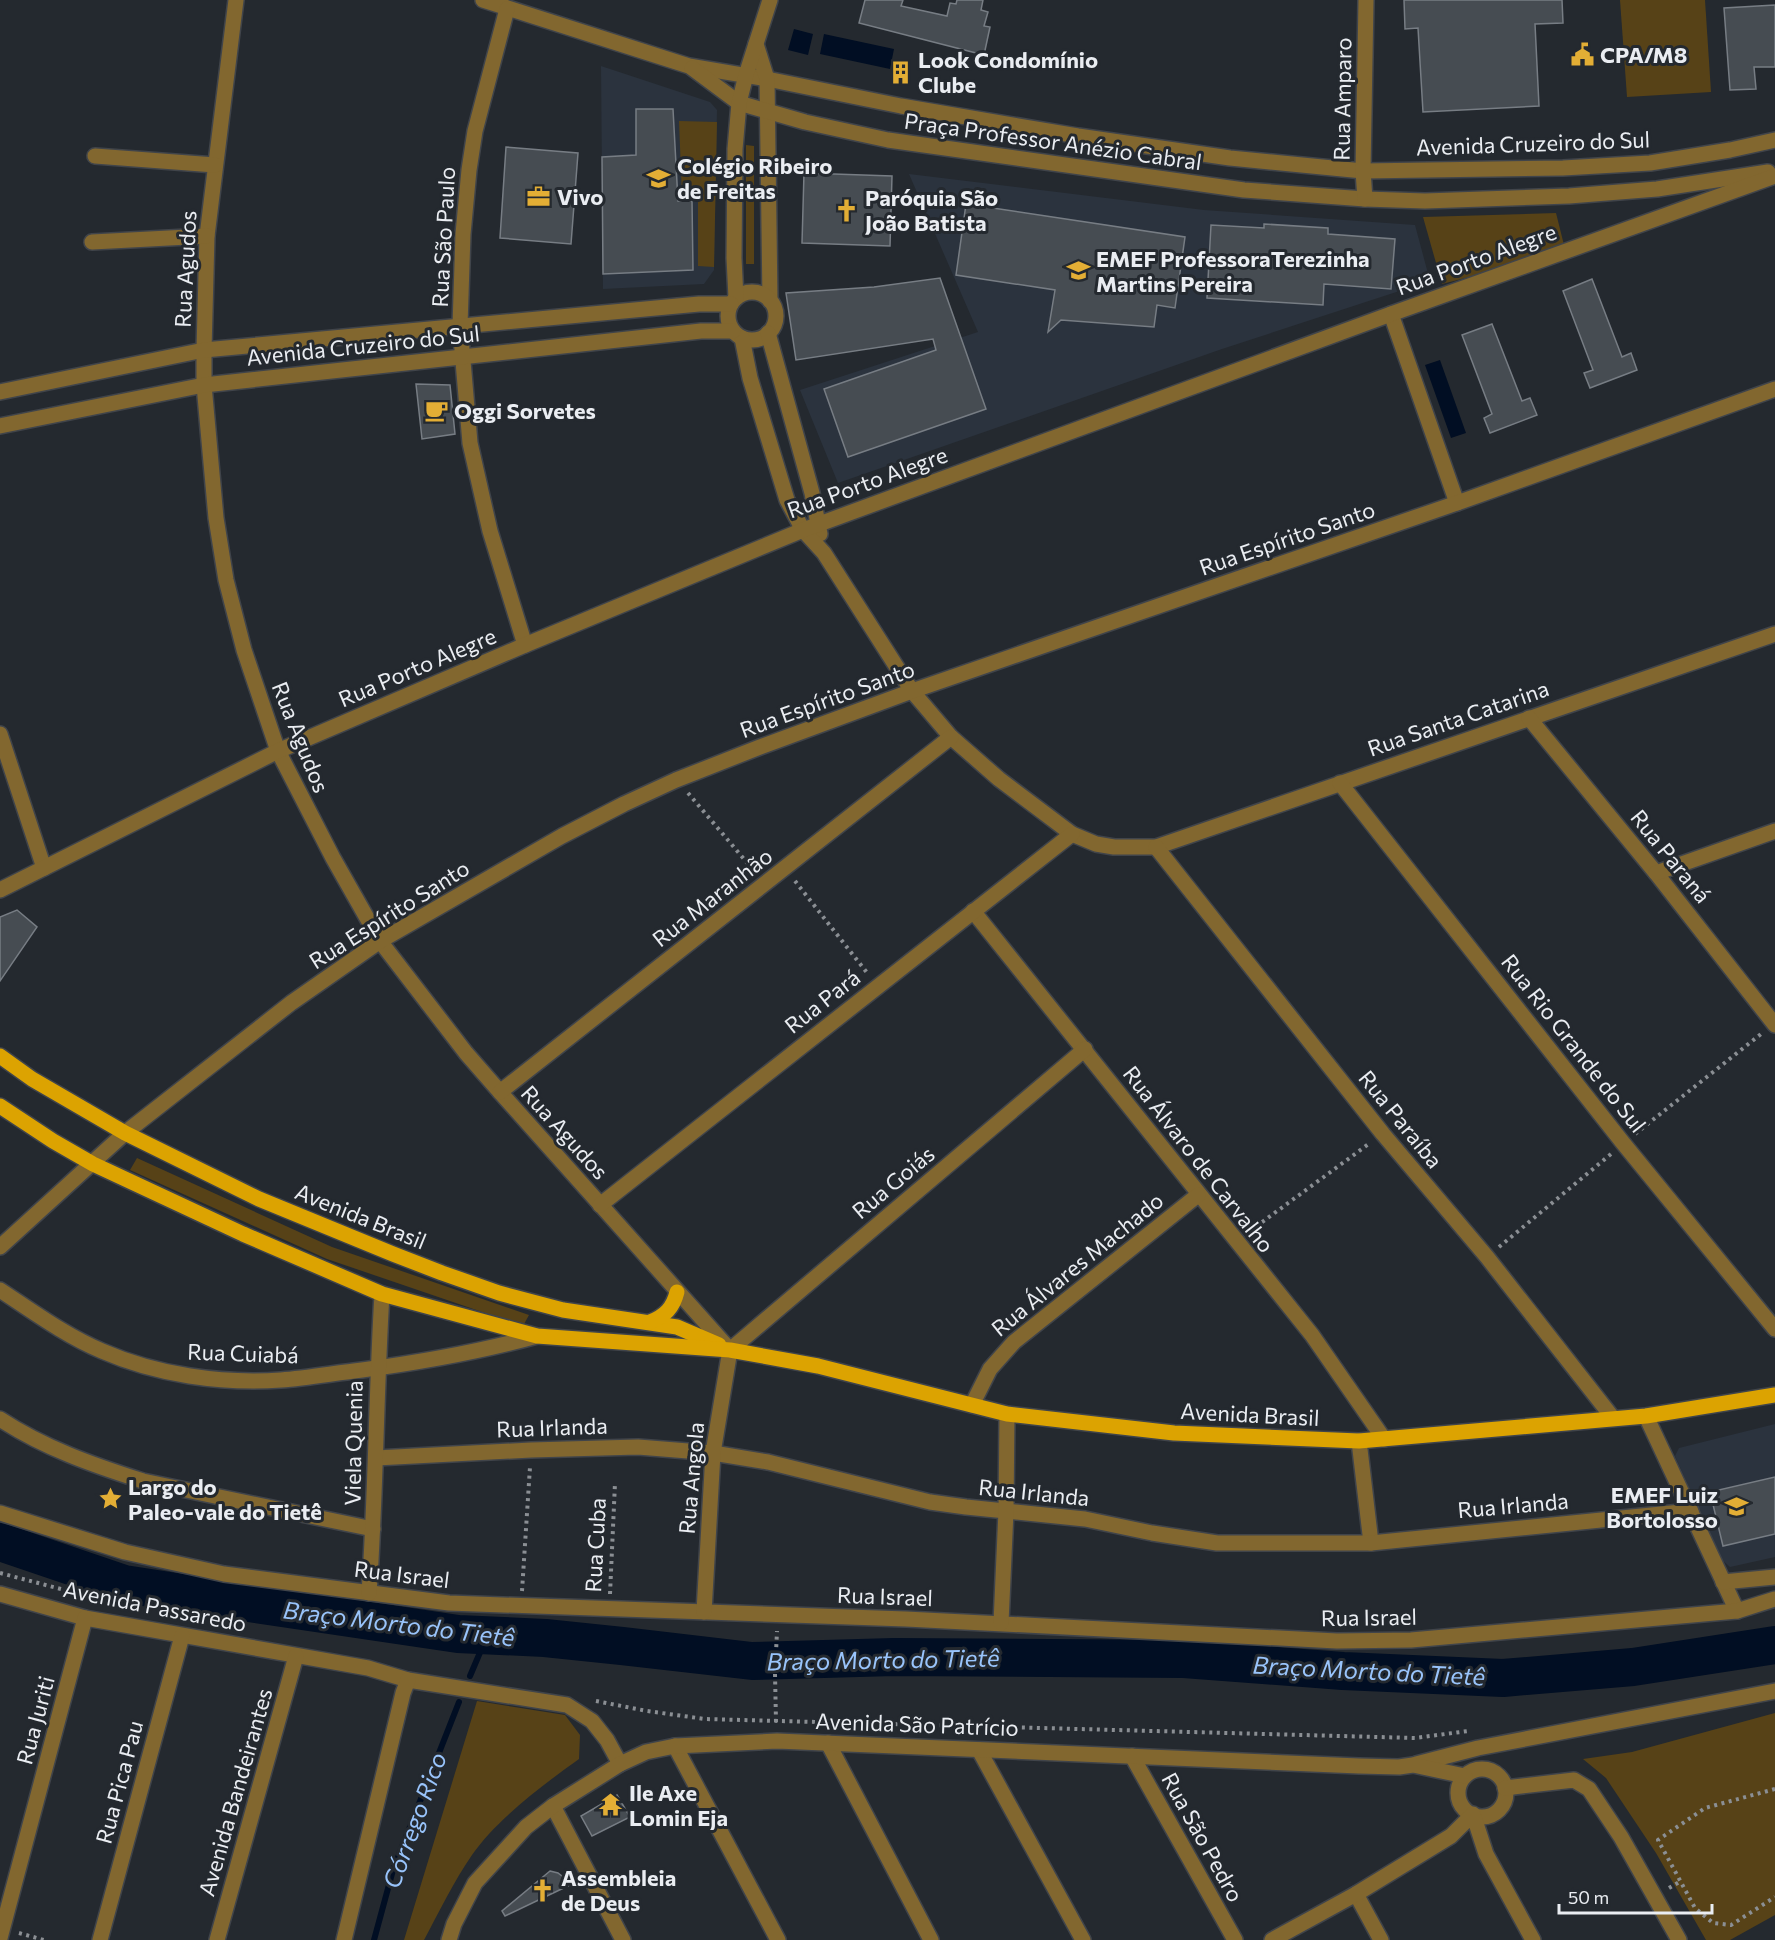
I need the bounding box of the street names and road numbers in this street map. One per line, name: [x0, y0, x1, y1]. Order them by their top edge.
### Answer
street label: Rua Amparo: [1327, 37, 1357, 161]
street label: Praça Professor Anézio Cabral: [902, 107, 1204, 175]
street label: Avenida Cruzeiro do Sul: [1415, 125, 1651, 161]
street label: Rua São Paulo: [426, 166, 460, 308]
street label: Rua Agudos: [168, 210, 202, 328]
street label: Rua Porto Alegre: [1392, 217, 1560, 301]
street label: Avenida Cruzeiro do Sul: [245, 319, 481, 371]
street label: Rua Porto Alegre: [783, 440, 951, 524]
street label: Rua Espírito Santo: [1196, 495, 1378, 581]
street label: Rua Porto Alegre: [334, 622, 500, 712]
street label: Rua Espírito Santo: [736, 655, 918, 743]
street label: Rua Santa Catarina: [1364, 674, 1552, 762]
street label: Rua Agudos: [267, 678, 335, 796]
street label: Rua Paraná: [1625, 804, 1717, 908]
street label: Rua Maranhão: [647, 842, 777, 952]
street label: Rua Espírito Santo: [304, 854, 474, 974]
street label: Rua Rio Grande do Sul: [1496, 949, 1652, 1137]
street label: Rua Pará: [779, 963, 865, 1039]
street label: Rua Álvaro de Carvalho: [1118, 1060, 1280, 1258]
street label: Rua Paraíba: [1353, 1065, 1449, 1173]
street label: Rua Agudos: [516, 1079, 614, 1185]
street label: Rua Goiás: [846, 1140, 940, 1224]
street label: Avenida Brasil: [291, 1177, 431, 1255]
street label: Rua Álvares Machado: [986, 1186, 1168, 1342]
street label: Rua Cuiabá: [187, 1338, 299, 1368]
street label: Viela Quenia: [338, 1380, 368, 1506]
street label: Avenida Brasil: [1180, 1397, 1320, 1431]
street label: Rua Irlanda: [496, 1412, 608, 1442]
street label: Rua Angola: [673, 1421, 709, 1535]
street label: Rua Irlanda: [977, 1473, 1091, 1511]
street label: Rua Irlanda: [1456, 1487, 1570, 1523]
street label: Rua Cuba: [579, 1497, 611, 1593]
street label: Rua Israel: [353, 1555, 451, 1593]
street label: Avenida Passaredo: [61, 1575, 249, 1637]
street label: Rua Israel: [837, 1581, 933, 1611]
street label: Rua Israel: [1321, 1603, 1417, 1631]
street label: Rua Juriti: [10, 1673, 60, 1767]
street label: Avenida Bandeirantes: [192, 1685, 278, 1899]
street label: Avenida São Patrício: [815, 1707, 1019, 1741]
street label: Rua Pica Pau: [90, 1718, 148, 1846]
street label: Rua São Pedro: [1156, 1768, 1250, 1906]

